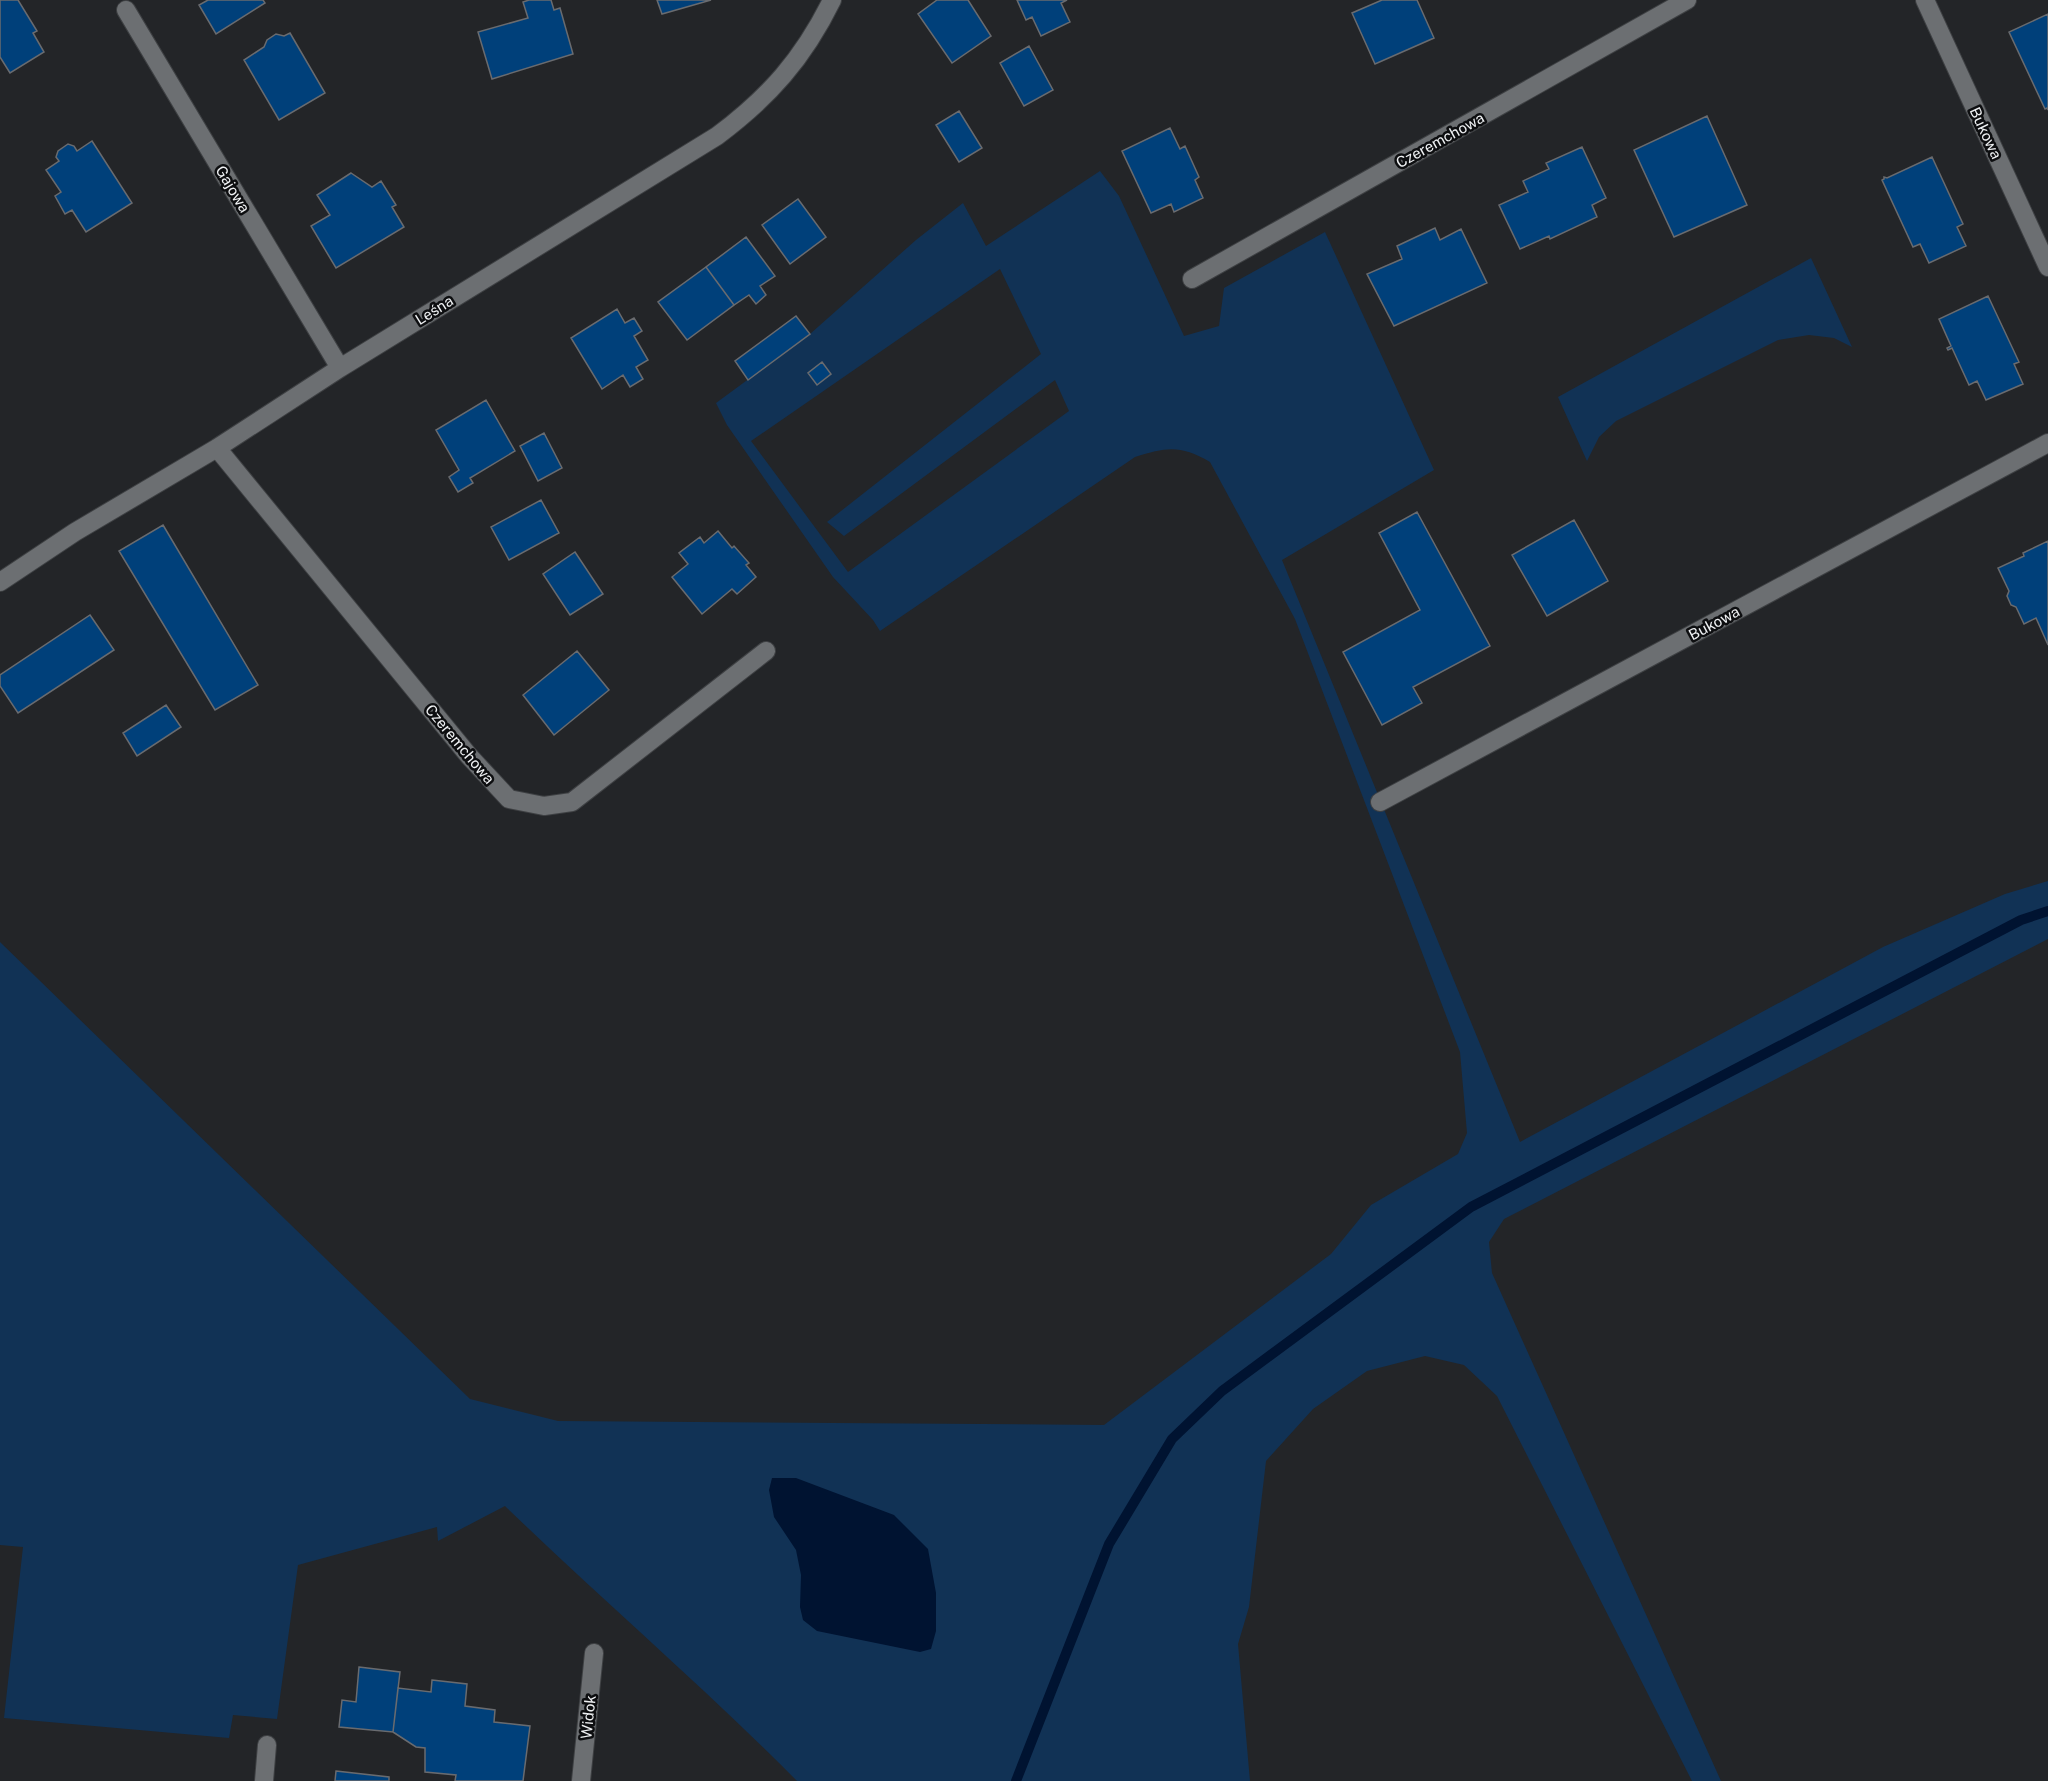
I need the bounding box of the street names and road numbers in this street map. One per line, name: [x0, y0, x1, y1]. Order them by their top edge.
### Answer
street label: Bukowa: [1967, 104, 2005, 162]
street label: Czeremchowa: [1393, 109, 1487, 171]
street label: Gajowa: [212, 163, 254, 215]
street label: Leśna: [412, 292, 456, 328]
street label: Bukowa: [1686, 603, 1742, 643]
street label: Czeremchowa: [422, 701, 498, 787]
street label: Widok: [577, 1694, 599, 1740]

